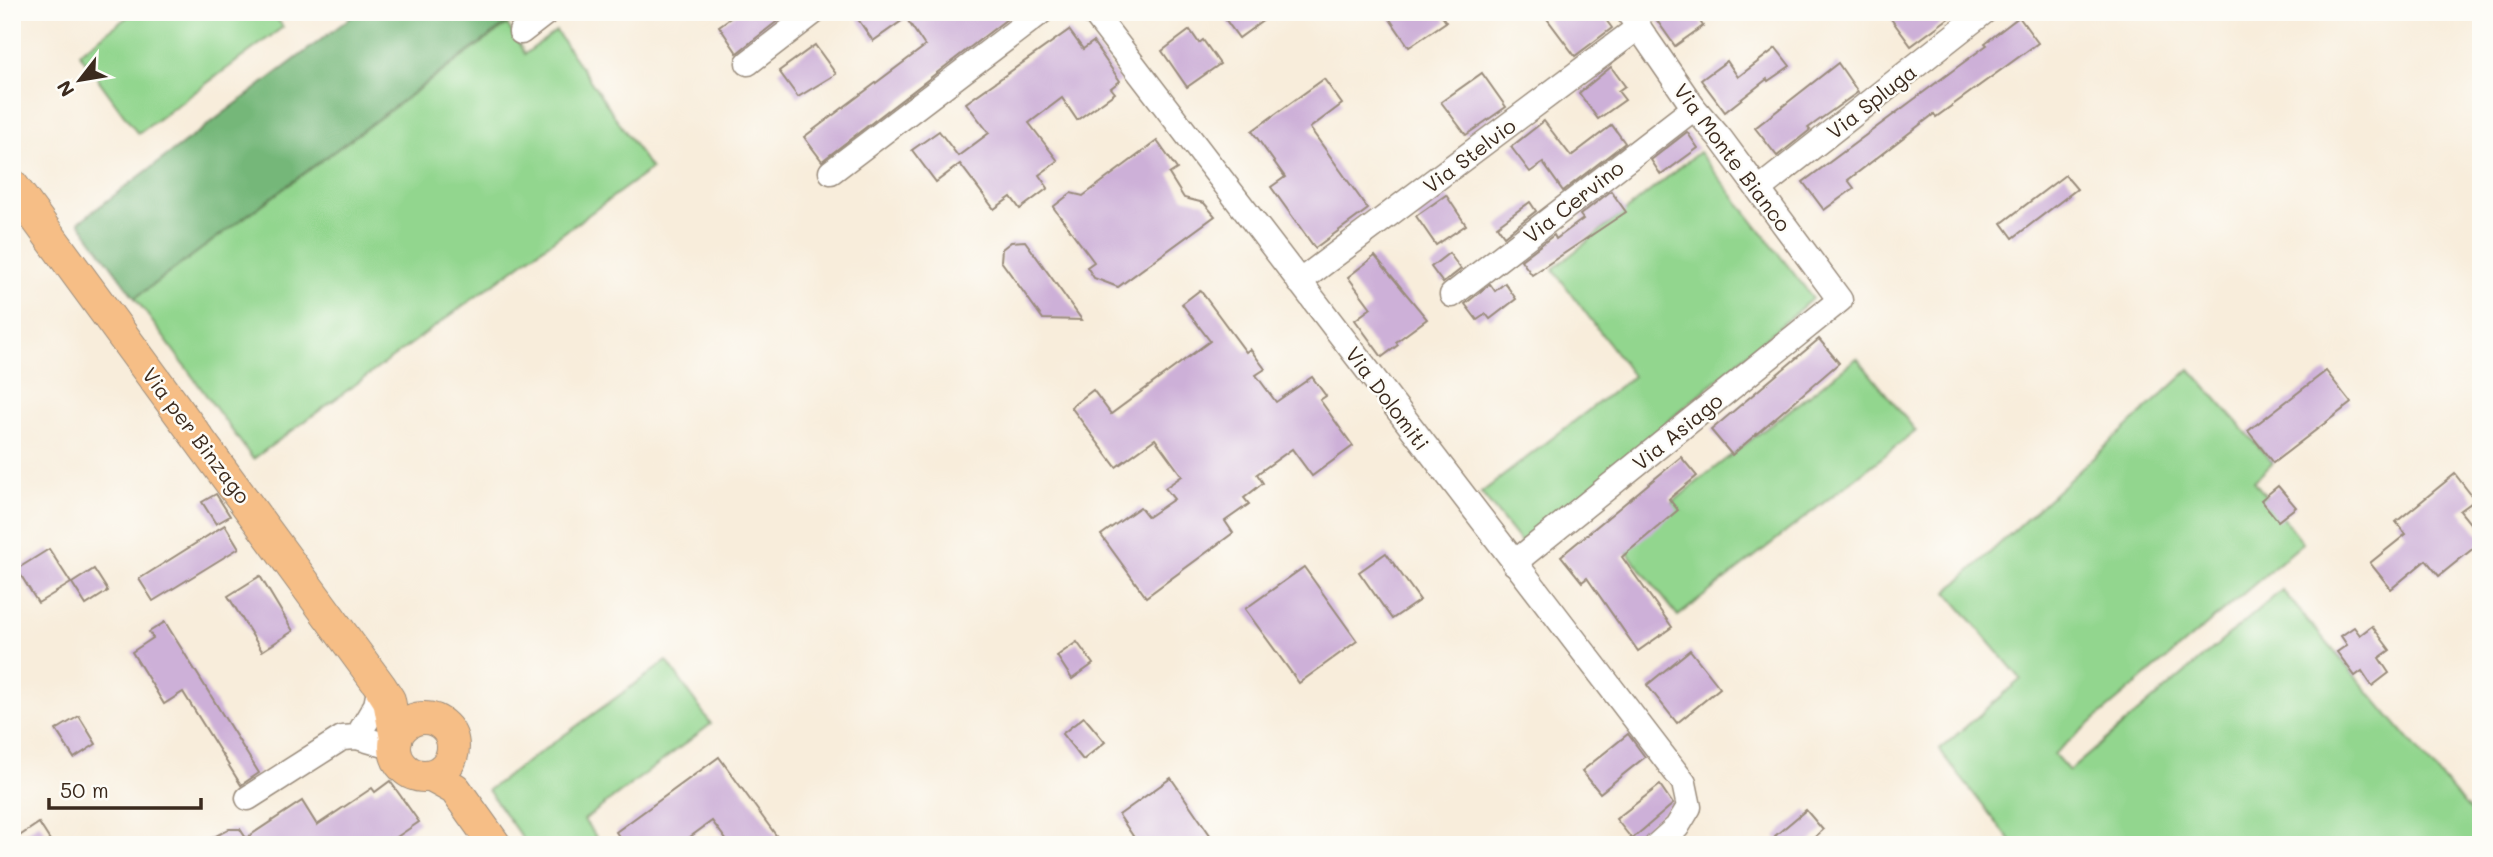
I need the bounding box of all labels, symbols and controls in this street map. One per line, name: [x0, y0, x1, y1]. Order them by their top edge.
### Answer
north arrow: [46, 46, 116, 116]
street label: Via Spluga: [1821, 58, 1921, 144]
text: N: [51, 76, 79, 102]
street label: Via Monte Bianco: [1669, 78, 1797, 236]
street label: Via Stelvio: [1417, 111, 1521, 199]
street label: Via Cervino: [1517, 153, 1629, 249]
street label: Via Dolomiti: [1340, 341, 1436, 455]
street label: Via per Binzago: [137, 362, 257, 508]
street label: Via Asiago: [1626, 386, 1728, 476]
scale bar: [49, 766, 201, 810]
text: 50 m: [60, 776, 109, 803]

